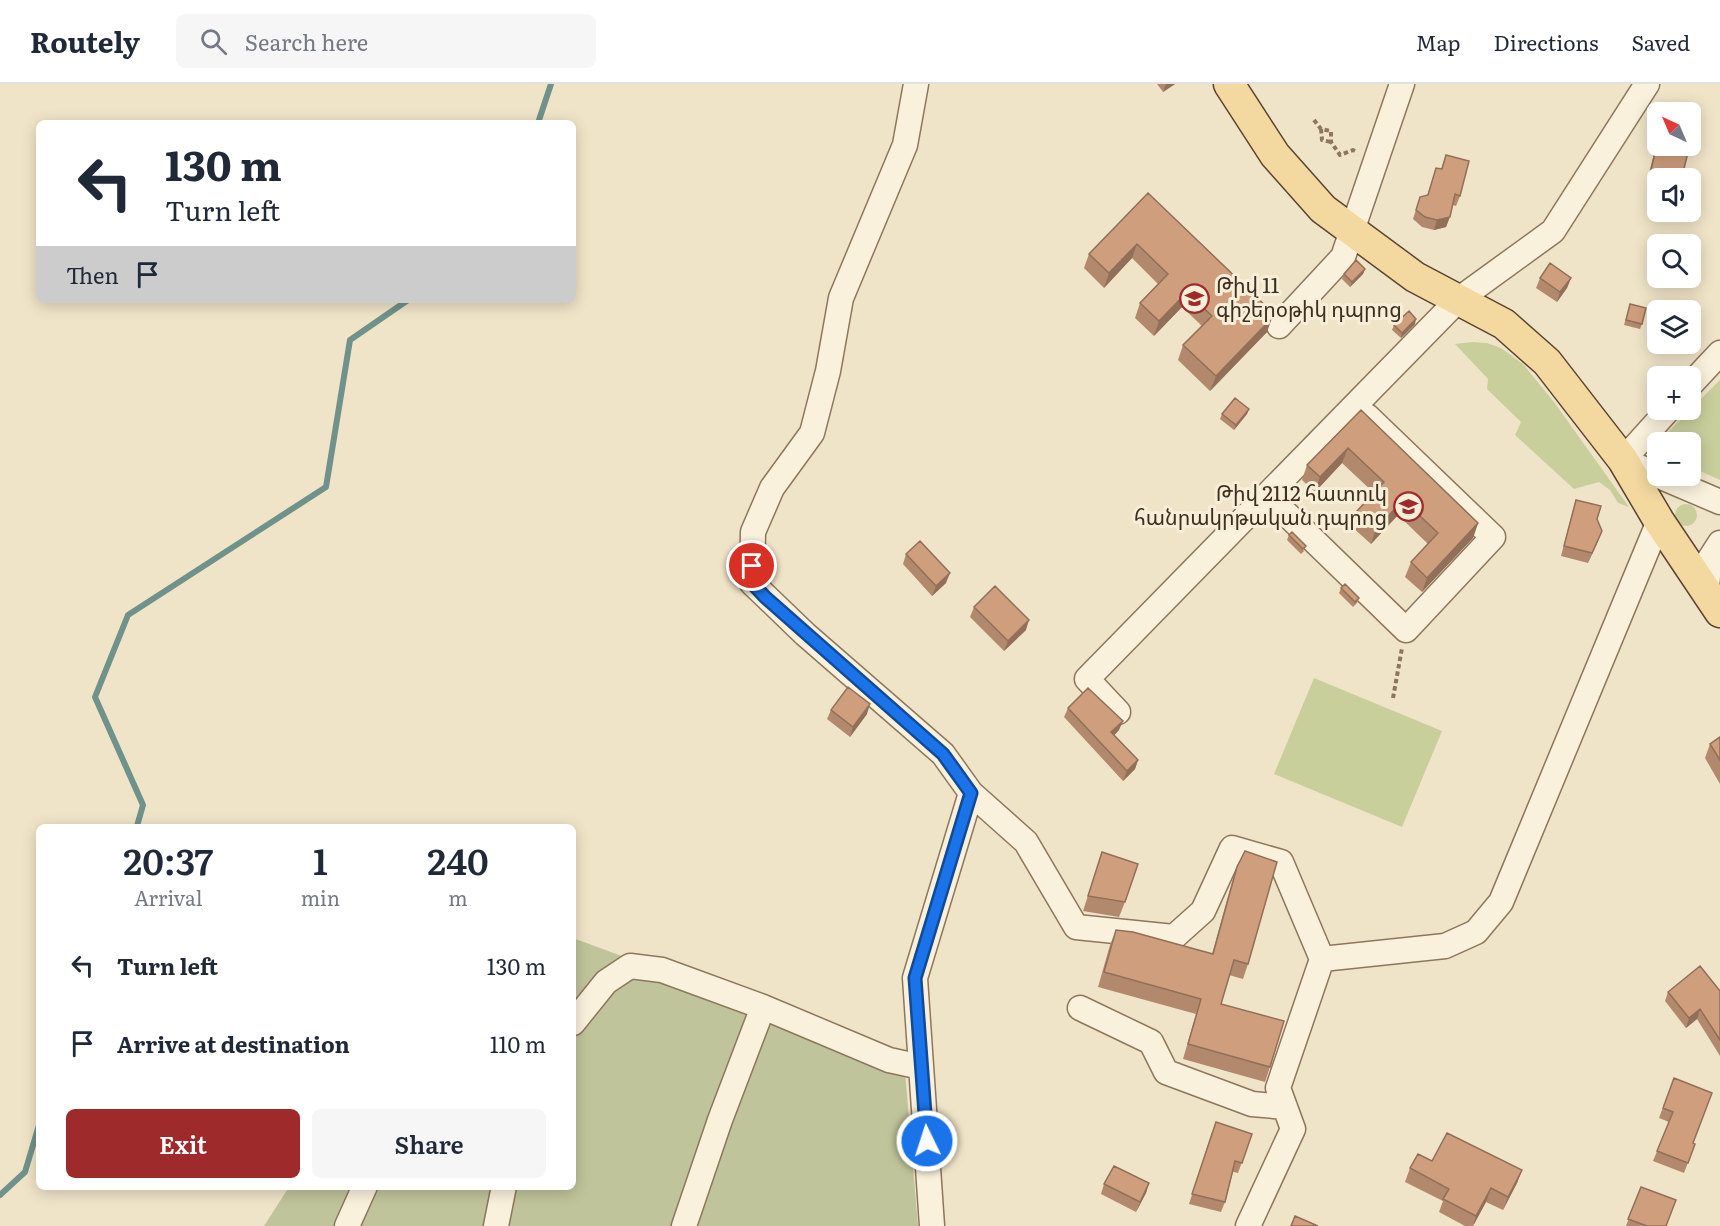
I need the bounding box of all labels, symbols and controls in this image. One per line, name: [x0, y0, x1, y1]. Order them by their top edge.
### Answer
search box: [176, 14, 596, 68]
text: Routely: [30, 20, 140, 62]
icon: search: [197, 25, 230, 58]
text: Search here: [245, 25, 368, 58]
text: Map: [1416, 26, 1461, 57]
text: Directions: [1494, 26, 1599, 57]
text: Saved: [1632, 26, 1690, 57]
north arrow: [1647, 102, 1701, 156]
map controls: [1647, 102, 1701, 486]
text: 130 m: [165, 132, 282, 194]
icon: left: [66, 144, 144, 222]
button: sound: [1647, 168, 1701, 222]
text: Turn left: [165, 189, 280, 229]
button: search: [1647, 234, 1701, 288]
text: Then: [66, 258, 119, 291]
icon: arrive: [131, 258, 164, 291]
place label: Թիվ 11 գիշերօթիկ դպրոց: [1216, 268, 1402, 323]
school or university icon: Թիվ 11 գիշերօթիկ դպրոց: [1179, 282, 1211, 314]
button: layers: [1647, 300, 1701, 354]
button: +: [1647, 366, 1701, 420]
button: −: [1647, 432, 1701, 486]
place label: Թիվ 2112 հատուկ հանրակրթական դպրոց: [1134, 476, 1387, 531]
school or university icon: Թիվ 2112 հատուկ հանրակրթական դպրոց: [1392, 490, 1424, 522]
pin: [726, 540, 777, 591]
icon: arrive: [735, 549, 768, 582]
text: 20:37: [123, 833, 213, 886]
text: 1: [313, 833, 328, 886]
text: 240: [427, 833, 489, 886]
text: Arrival: [134, 882, 202, 912]
text: min: [301, 882, 340, 912]
text: m: [448, 882, 468, 912]
icon: left: [66, 949, 99, 982]
text: Turn left: [117, 949, 218, 982]
text: 130 m: [487, 949, 546, 982]
icon: arrive: [66, 1027, 99, 1060]
text: Arrive at destination: [117, 1027, 350, 1060]
text: 110 m: [490, 1027, 546, 1060]
button: Exit: [66, 1109, 300, 1178]
button: Share: [312, 1109, 546, 1178]
position arrow: [895, 1109, 959, 1173]

